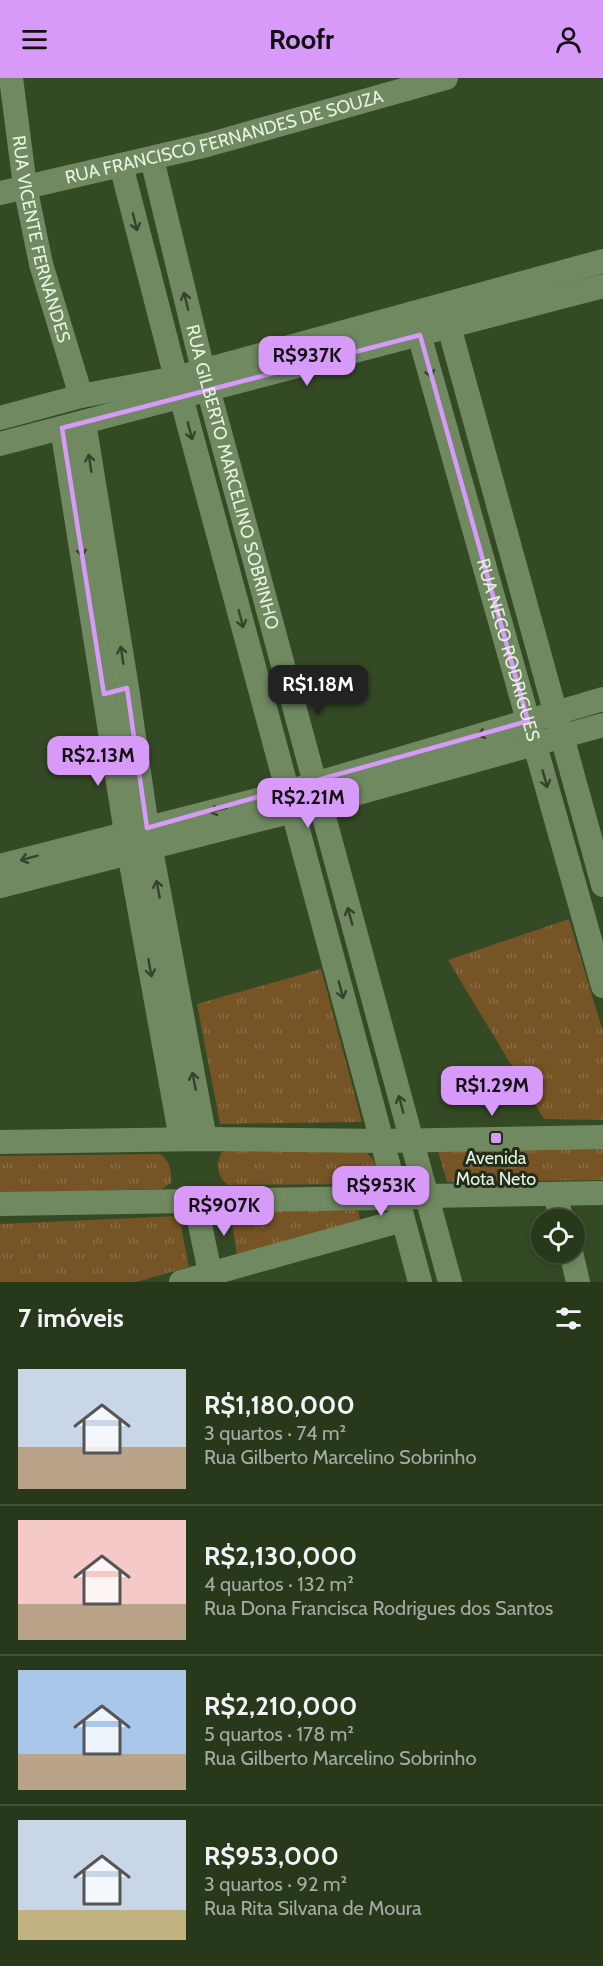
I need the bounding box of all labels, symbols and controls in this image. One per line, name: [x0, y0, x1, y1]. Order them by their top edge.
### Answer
icon: menu: [18, 23, 51, 56]
text: Roofr: [269, 23, 334, 56]
icon: person: [552, 23, 585, 56]
street label: RUA FRANCISCO FERNANDES DE SOUZA: [63, 85, 386, 189]
street label: RUA VICENTE FERNANDES: [8, 134, 75, 345]
one-way arrow: [130, 212, 142, 231]
one-way arrow: [180, 292, 191, 312]
street label: RUA GILBERTO MARCELINO SOBRINHO: [181, 322, 284, 632]
pin: R$937K: [258, 336, 356, 387]
text: R$937K: [273, 343, 341, 367]
one-way arrow: [424, 359, 435, 378]
one-way arrow: [185, 421, 196, 440]
one-way arrow: [85, 453, 96, 473]
one-way arrow: [76, 538, 87, 558]
street label: RUA NECO RODRIGUES: [472, 556, 544, 744]
one-way arrow: [236, 609, 247, 628]
one-way arrow: [116, 646, 127, 666]
pin: R$1.18M: [263, 665, 373, 716]
text: R$1.18M: [282, 672, 354, 696]
one-way arrow: [477, 728, 496, 739]
pin: R$2.13M: [43, 736, 153, 787]
text: R$2.13M: [61, 743, 135, 767]
one-way arrow: [540, 769, 551, 788]
pin: R$2.21M: [253, 778, 363, 829]
text: R$2.21M: [271, 785, 345, 809]
one-way arrow: [209, 804, 228, 816]
one-way arrow: [20, 853, 39, 865]
one-way arrow: [152, 880, 163, 900]
one-way arrow: [344, 907, 356, 926]
one-way arrow: [145, 958, 156, 978]
one-way arrow: [336, 980, 347, 999]
pin: R$1.29M: [437, 1066, 547, 1117]
one-way arrow: [188, 1072, 199, 1091]
text: R$1.29M: [455, 1073, 529, 1097]
one-way arrow: [395, 1095, 406, 1114]
marker: Avenida Mota Neto: [489, 1131, 503, 1145]
place label: Avenida Mota Neto: [456, 1147, 536, 1190]
pin: R$953K: [332, 1166, 430, 1217]
text: R$953K: [346, 1173, 416, 1197]
pin: R$907K: [175, 1186, 273, 1237]
text: R$907K: [188, 1193, 260, 1217]
map controls: [531, 1209, 585, 1263]
button: locate: [531, 1209, 585, 1263]
text: 7 imóveis: [18, 1302, 124, 1334]
icon: filters: [552, 1302, 585, 1335]
text: R$1,180,000: [204, 1389, 355, 1421]
icon: home: [66, 1393, 138, 1465]
text: 3 quartos · 74 m²: [204, 1421, 346, 1445]
text: Rua Gilberto Marcelino Sobrinho: [204, 1445, 476, 1469]
text: R$2,130,000: [204, 1540, 357, 1572]
icon: home: [66, 1544, 138, 1616]
text: 4 quartos · 132 m²: [204, 1572, 354, 1596]
text: Rua Dona Francisca Rodrigues dos Santos: [204, 1596, 553, 1620]
text: R$2,210,000: [204, 1690, 357, 1722]
icon: home: [66, 1694, 138, 1766]
text: 5 quartos · 178 m²: [204, 1722, 354, 1746]
text: Rua Gilberto Marcelino Sobrinho: [204, 1746, 476, 1770]
text: R$953,000: [204, 1840, 339, 1872]
icon: home: [66, 1844, 138, 1916]
text: 3 quartos · 92 m²: [204, 1872, 347, 1896]
text: Rua Rita Silvana de Moura: [204, 1896, 421, 1920]

